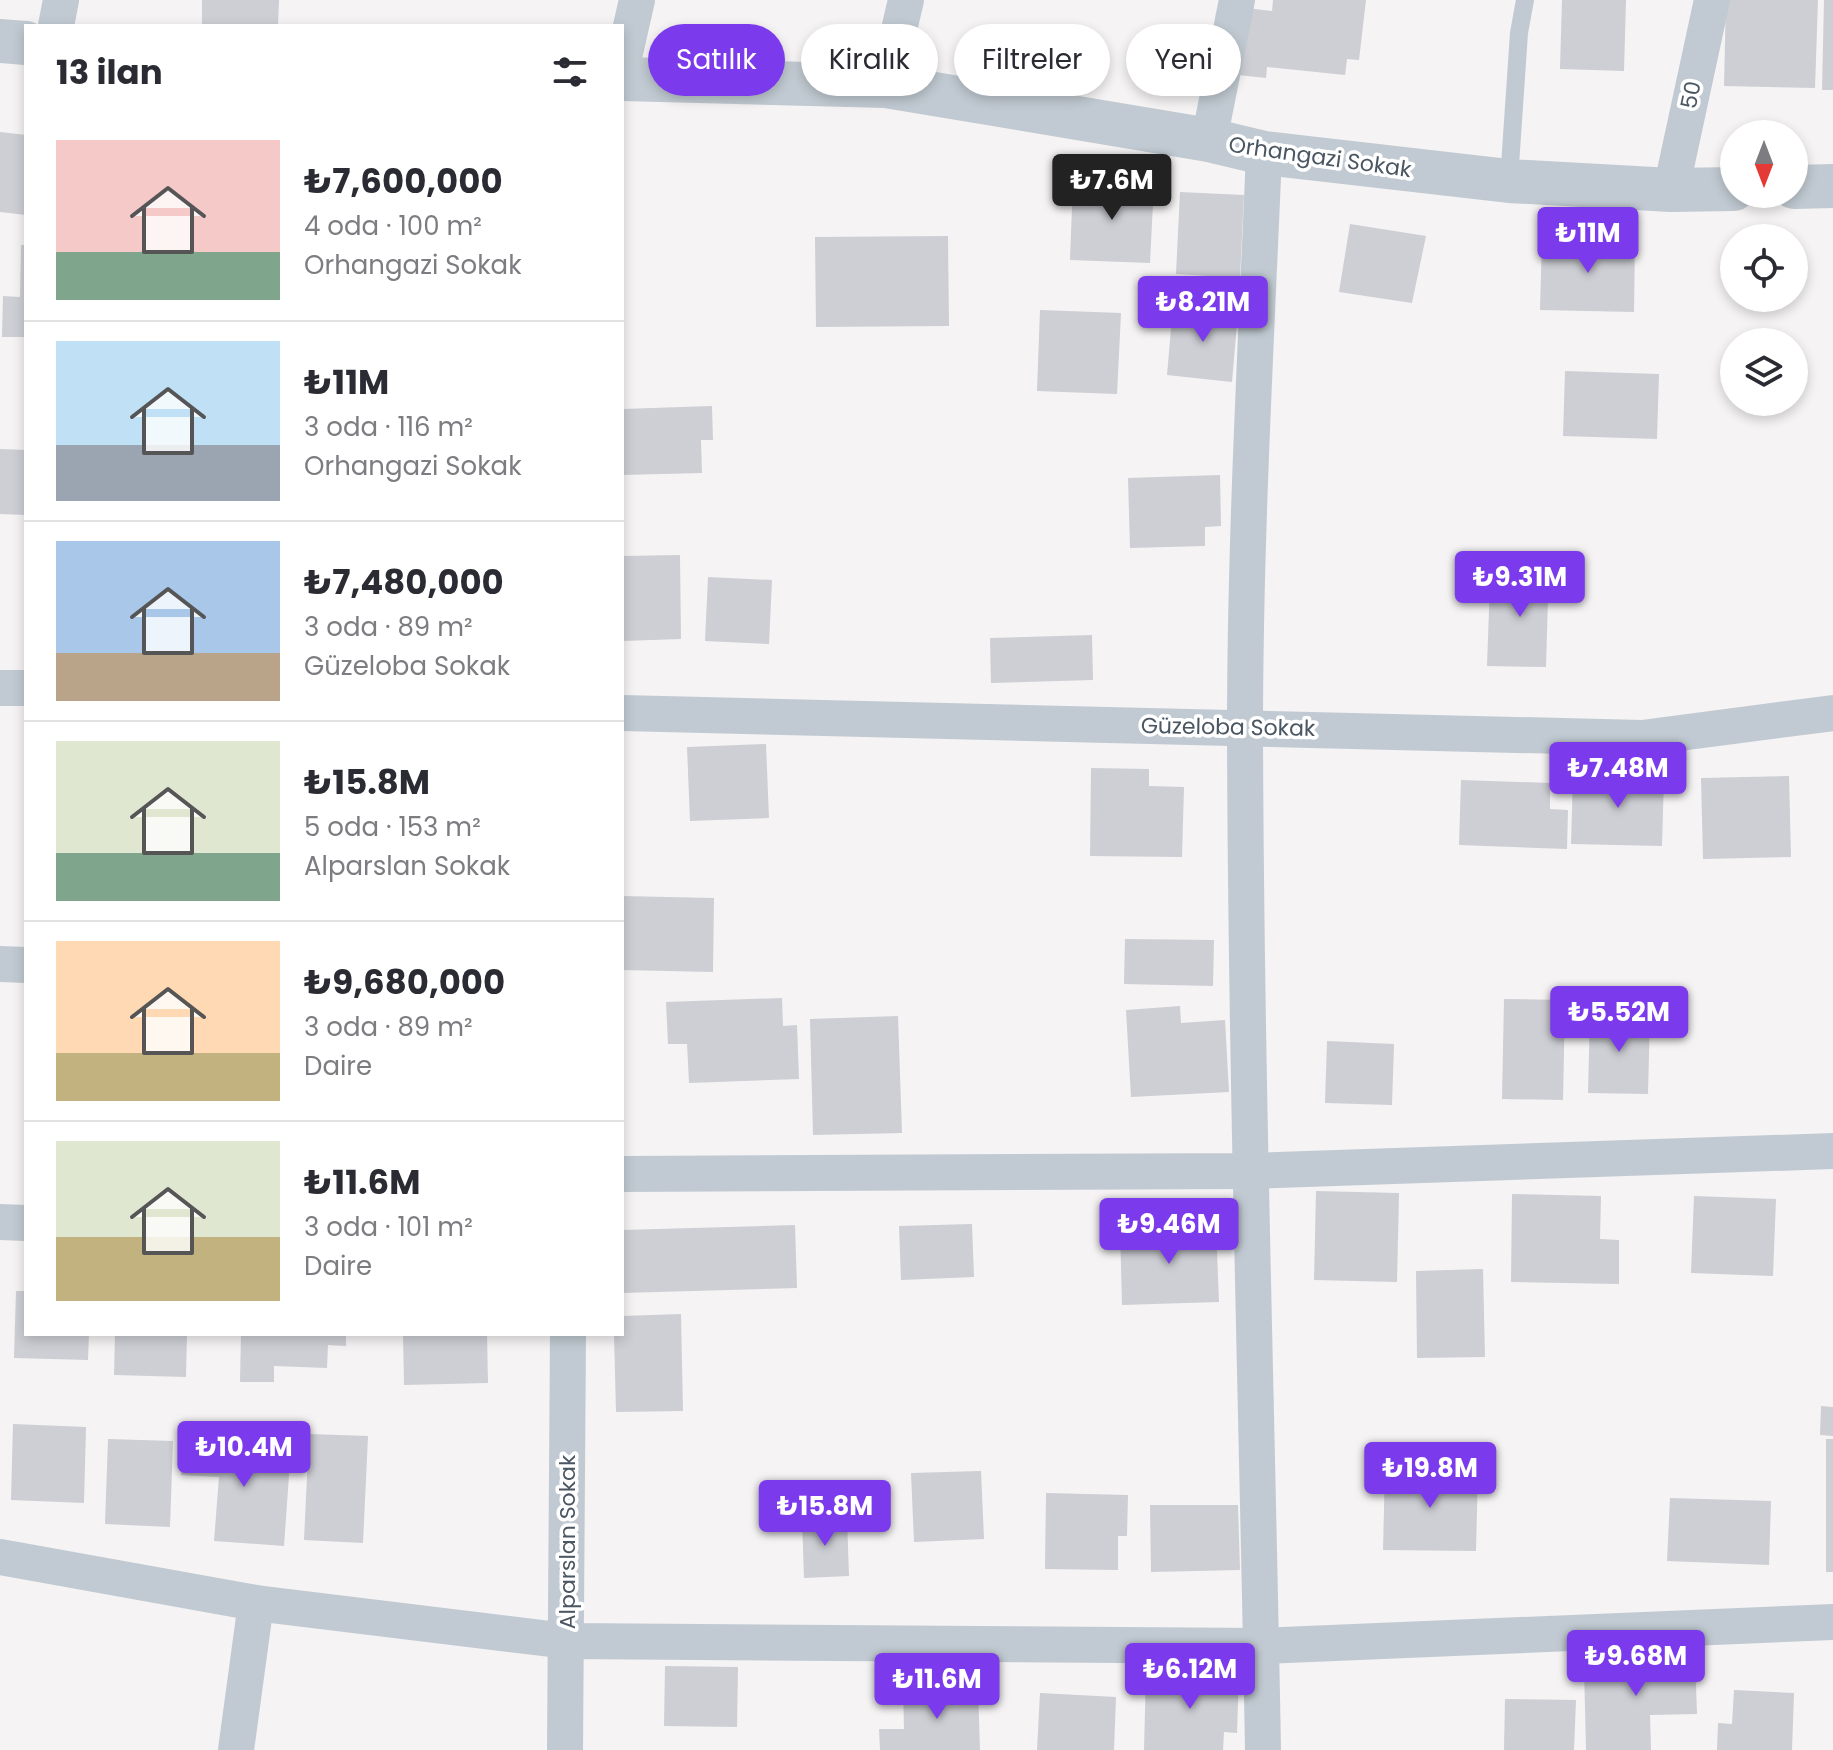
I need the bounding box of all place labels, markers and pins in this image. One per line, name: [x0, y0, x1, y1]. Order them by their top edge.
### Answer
pin: ₺7.6M: [1056, 154, 1168, 222]
pin: ₺11M: [1541, 207, 1635, 275]
pin: ₺8.21M: [1138, 276, 1268, 344]
pin: ₺9.31M: [1455, 551, 1585, 619]
pin: ₺7.48M: [1553, 742, 1683, 810]
pin: ₺5.52M: [1554, 986, 1684, 1054]
pin: ₺9.46M: [1104, 1198, 1234, 1266]
pin: ₺10.4M: [179, 1421, 309, 1489]
pin: ₺19.8M: [1365, 1442, 1495, 1510]
pin: ₺15.8M: [760, 1480, 890, 1548]
pin: ₺9.68M: [1571, 1630, 1701, 1698]
pin: ₺6.12M: [1125, 1643, 1255, 1711]
pin: ₺11.6M: [872, 1653, 1002, 1721]

